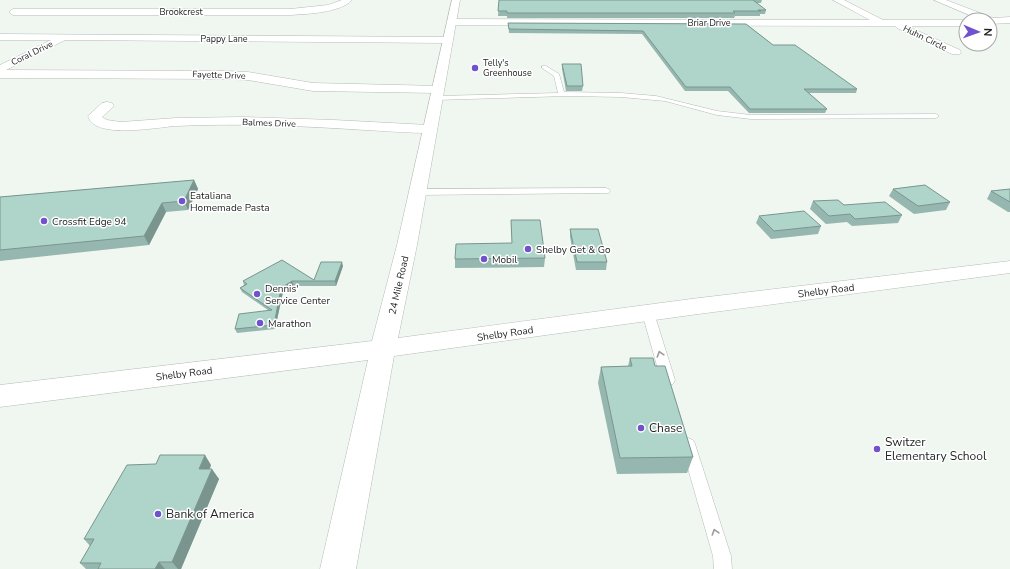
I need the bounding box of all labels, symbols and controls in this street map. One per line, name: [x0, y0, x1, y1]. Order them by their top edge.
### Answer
street label: Brookcrest: [159, 6, 203, 18]
north arrow: [958, 12, 998, 52]
street label: Briar Drive: [687, 17, 731, 29]
street label: Huhn Circle: [901, 22, 949, 54]
text: N: [980, 28, 995, 37]
street label: Pappy Lane: [200, 33, 248, 45]
street label: Coral Drive: [9, 38, 55, 68]
place label: Telly's Greenhouse: [483, 57, 532, 79]
marker: Telly's Greenhouse: [470, 63, 480, 73]
street label: Fayette Drive: [192, 68, 246, 82]
street label: Balmes Drive: [242, 116, 296, 130]
place label: Eataliana Homemade Pasta: [190, 189, 270, 215]
marker: Eataliana Homemade Pasta: [177, 196, 187, 206]
place label: Crossfit Edge 94: [52, 215, 126, 229]
marker: Crossfit Edge 94: [39, 216, 49, 226]
place label: Shelby Get & Go: [536, 243, 611, 257]
marker: Shelby Get & Go: [523, 244, 533, 254]
place label: Mobil: [492, 253, 517, 267]
street label: 24 Mile Road: [385, 254, 413, 316]
marker: Mobil: [479, 254, 489, 264]
street label: Shelby Road: [797, 281, 855, 301]
place label: Dennis' Service Center: [265, 282, 330, 308]
marker: Dennis' Service Center: [252, 289, 262, 299]
place label: Marathon: [268, 317, 311, 331]
marker: Marathon: [255, 318, 265, 328]
street label: Shelby Road: [476, 323, 534, 345]
one-way arrow: [656, 351, 665, 358]
street label: Shelby Road: [155, 364, 213, 384]
place label: Chase: [649, 420, 682, 436]
marker: Chase: [636, 423, 646, 433]
place label: Switzer Elementary School: [885, 434, 987, 464]
marker: Switzer Elementary School: [872, 444, 882, 454]
place label: Bank of America: [166, 506, 254, 522]
marker: Bank of America: [153, 509, 163, 519]
one-way arrow: [711, 529, 720, 536]

